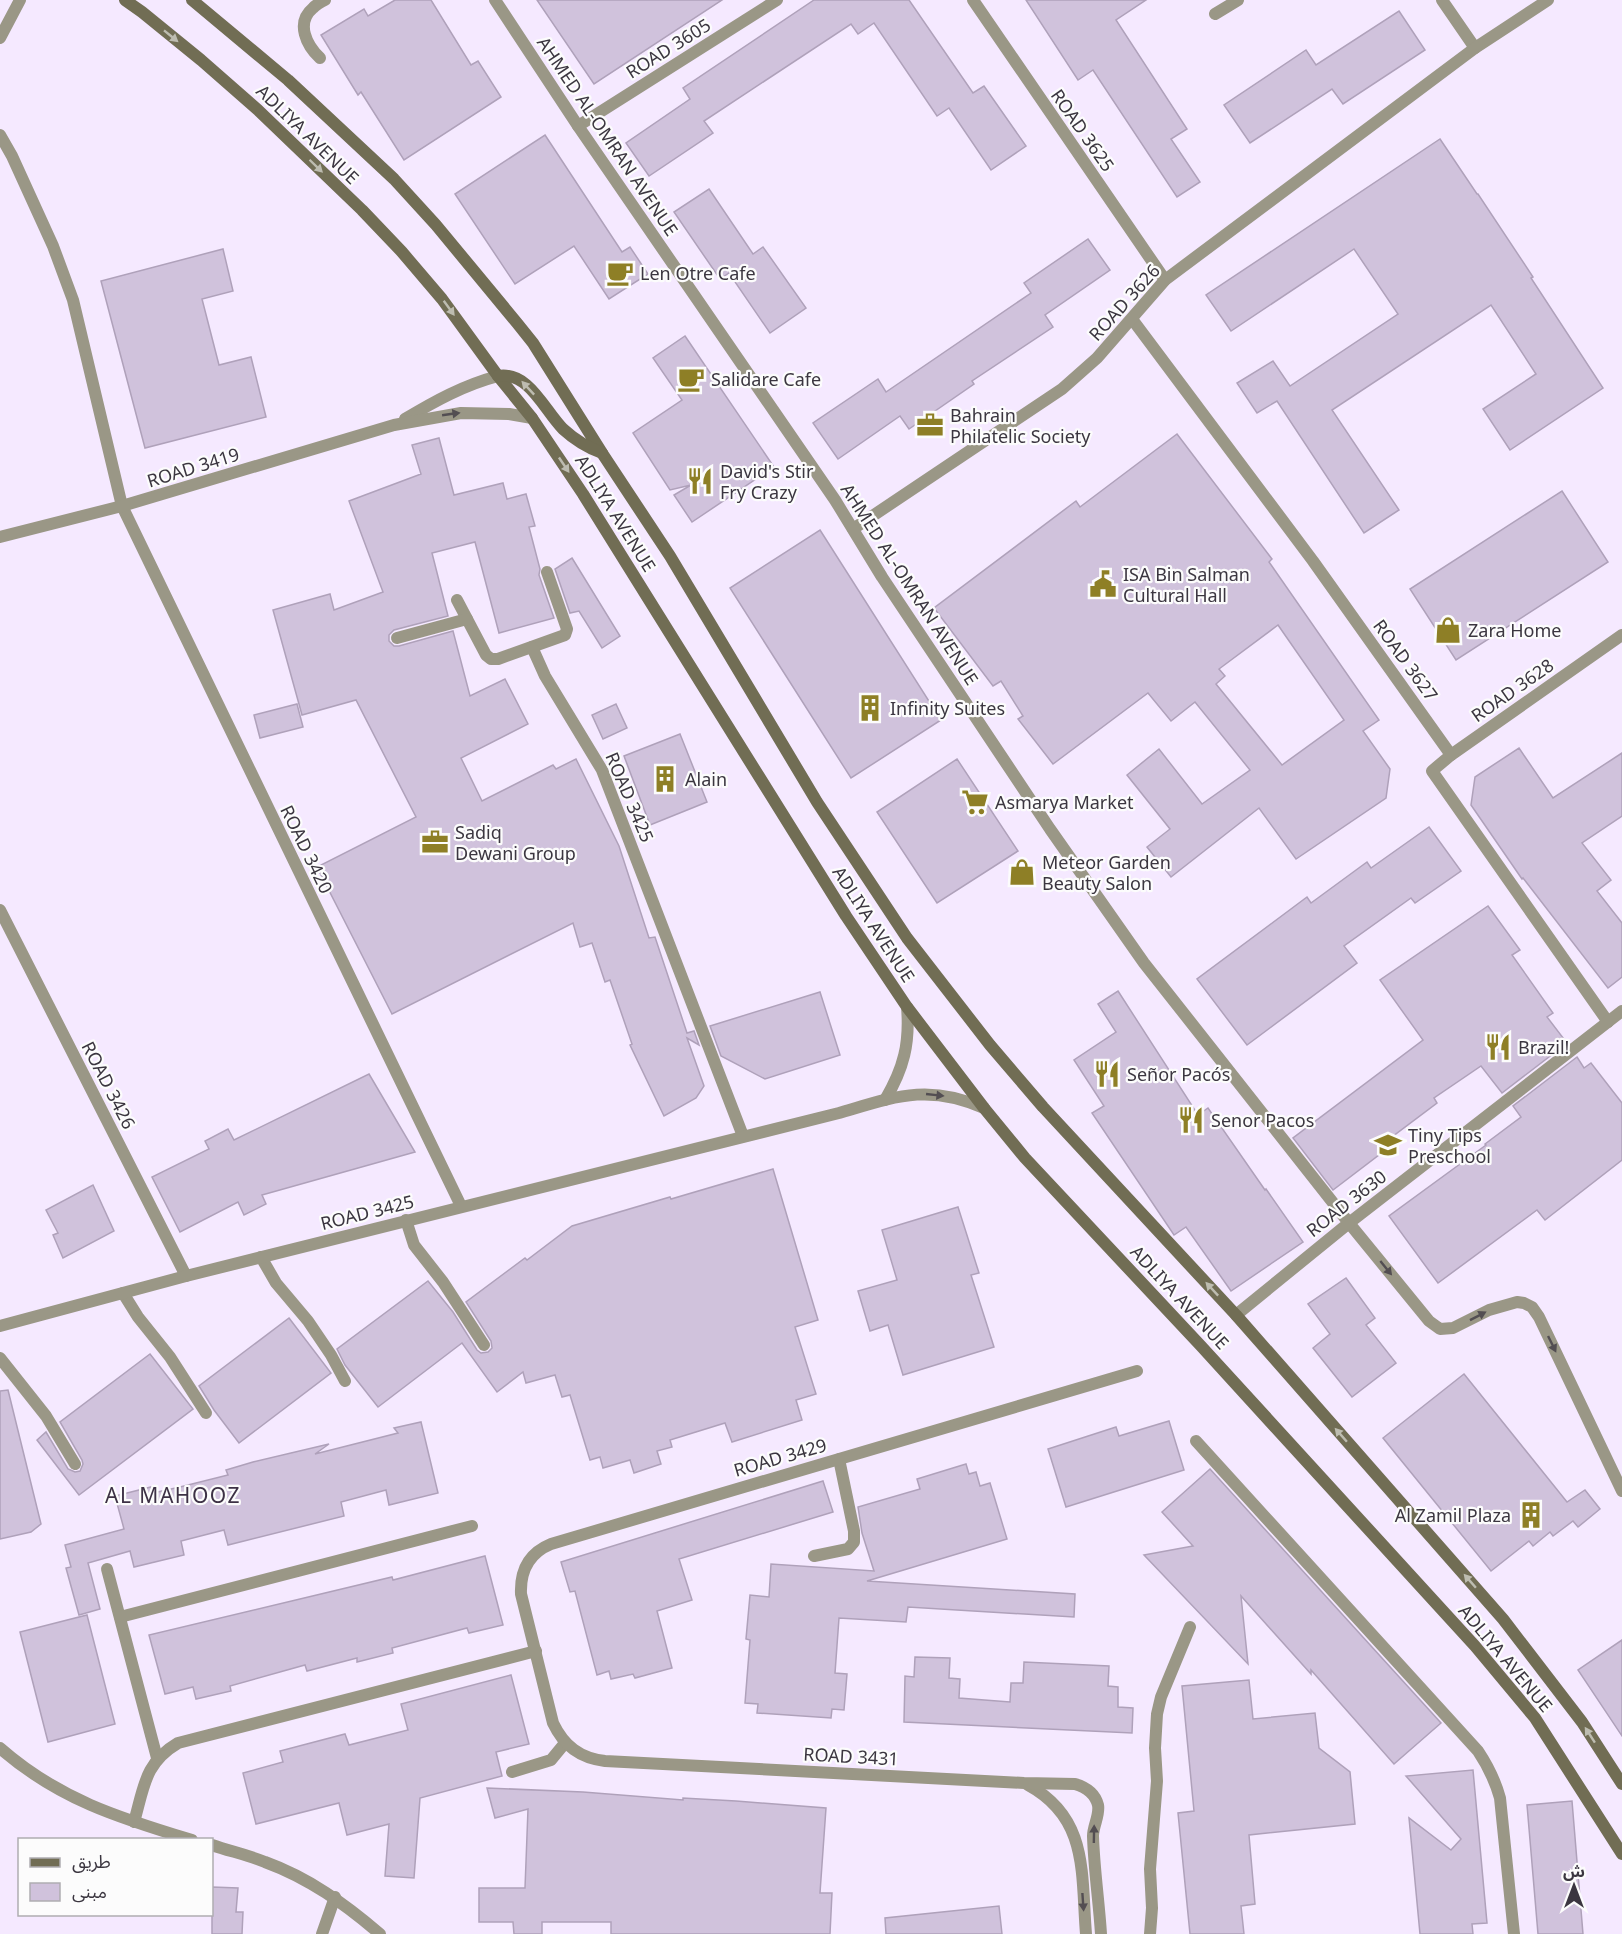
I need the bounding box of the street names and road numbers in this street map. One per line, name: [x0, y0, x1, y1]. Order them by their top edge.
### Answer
street label: ROAD 3605: [621, 13, 715, 83]
street label: AHMED AL-OMRAN AVENUE: [532, 32, 684, 240]
street label: ADLIYA AVENUE: [252, 79, 364, 189]
street label: ROAD 3625: [1046, 84, 1120, 176]
street label: ROAD 3626: [1083, 259, 1165, 345]
street label: ROAD 3419: [144, 442, 242, 492]
street label: ADLIYA AVENUE: [570, 450, 662, 576]
street label: AHMED AL-OMRAN AVENUE: [836, 479, 984, 689]
street label: ROAD 3627: [1368, 614, 1444, 706]
street label: ROAD 3628: [1466, 653, 1558, 727]
street label: ROAD 3425: [600, 748, 660, 846]
street label: ROAD 3420: [275, 801, 339, 897]
street label: ADLIYA AVENUE: [827, 861, 921, 987]
street label: ROAD 3426: [77, 1037, 141, 1133]
street label: ROAD 3630: [1301, 1164, 1391, 1242]
street label: ROAD 3425: [318, 1189, 416, 1235]
street label: ADLIYA AVENUE: [1126, 1240, 1234, 1354]
street label: ROAD 3429: [731, 1432, 829, 1482]
street label: ADLIYA AVENUE: [1454, 1599, 1558, 1717]
street label: ROAD 3431: [803, 1742, 899, 1770]

